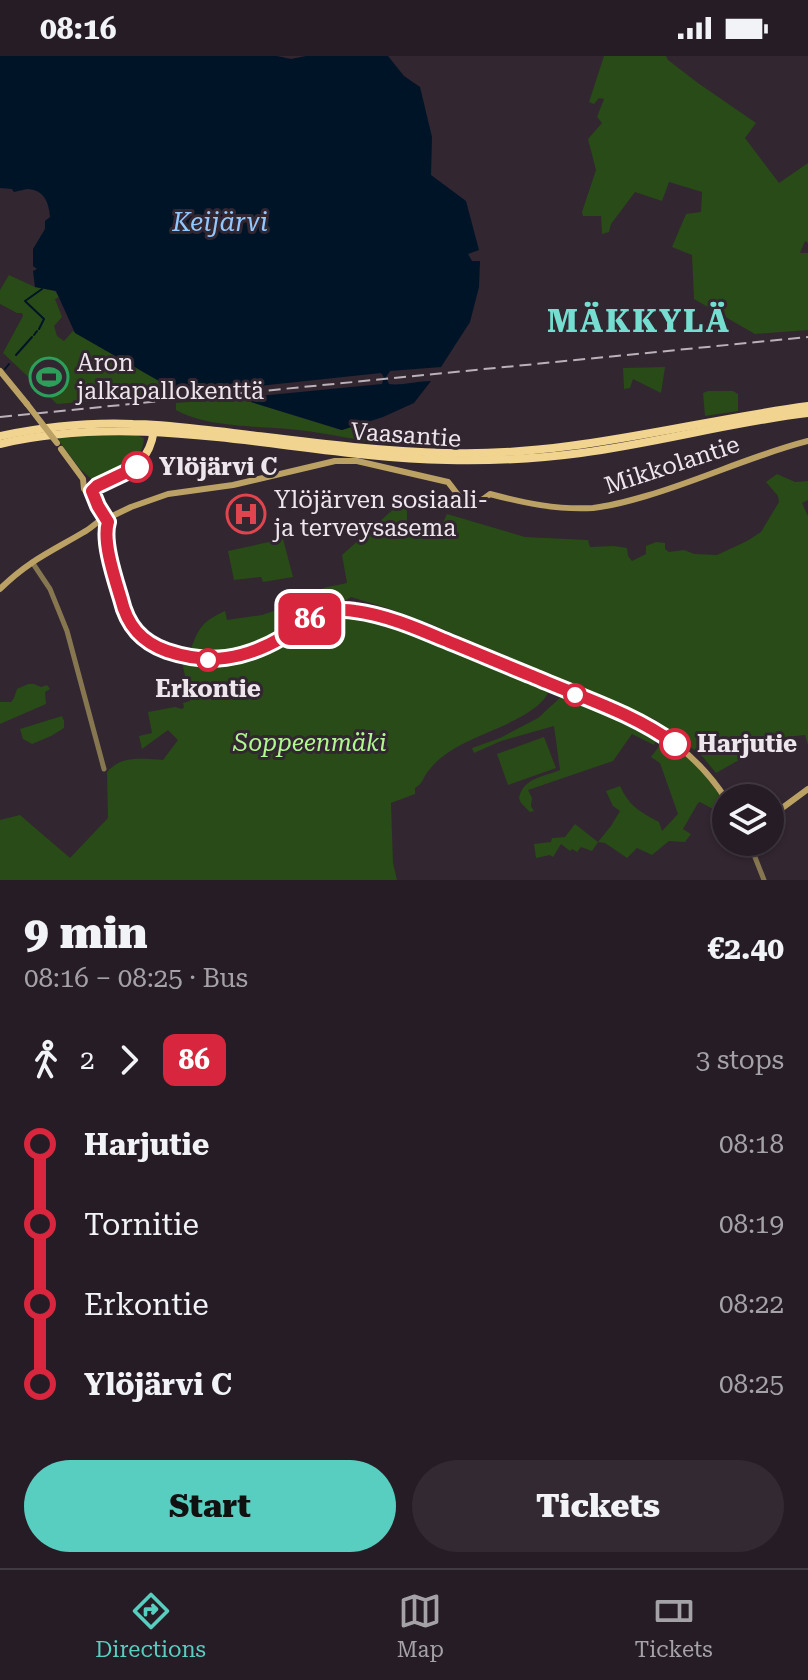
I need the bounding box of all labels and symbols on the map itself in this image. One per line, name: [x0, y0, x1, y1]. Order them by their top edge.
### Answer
water label: Keijärvi: [171, 207, 268, 237]
district label: MÄKKYLÄ: [547, 301, 731, 340]
place label: Aron jalkapallokenttä: [75, 349, 264, 405]
sports icon: Aron jalkapallokenttä: [28, 356, 70, 398]
street label: Vaasantie: [350, 417, 462, 453]
street label: Mikkolantie: [601, 430, 743, 500]
marker: Ylöjärvi C: [122, 452, 152, 482]
place label: Ylöjärvi C: [159, 453, 278, 481]
place label: Ylöjärven sosiaali- ja terveysasema: [272, 486, 488, 542]
hospital icon: Ylöjärven sosiaali- ja terveysasema: [225, 493, 267, 535]
line badge: 86: [274, 593, 346, 645]
marker: Erkontie: [197, 649, 219, 671]
place label: Erkontie: [155, 675, 261, 703]
unlabelled marker: [564, 684, 586, 706]
park label: Soppeenmäki: [232, 729, 387, 757]
marker: Harjutie: [660, 729, 690, 759]
place label: Harjutie: [697, 730, 797, 758]

